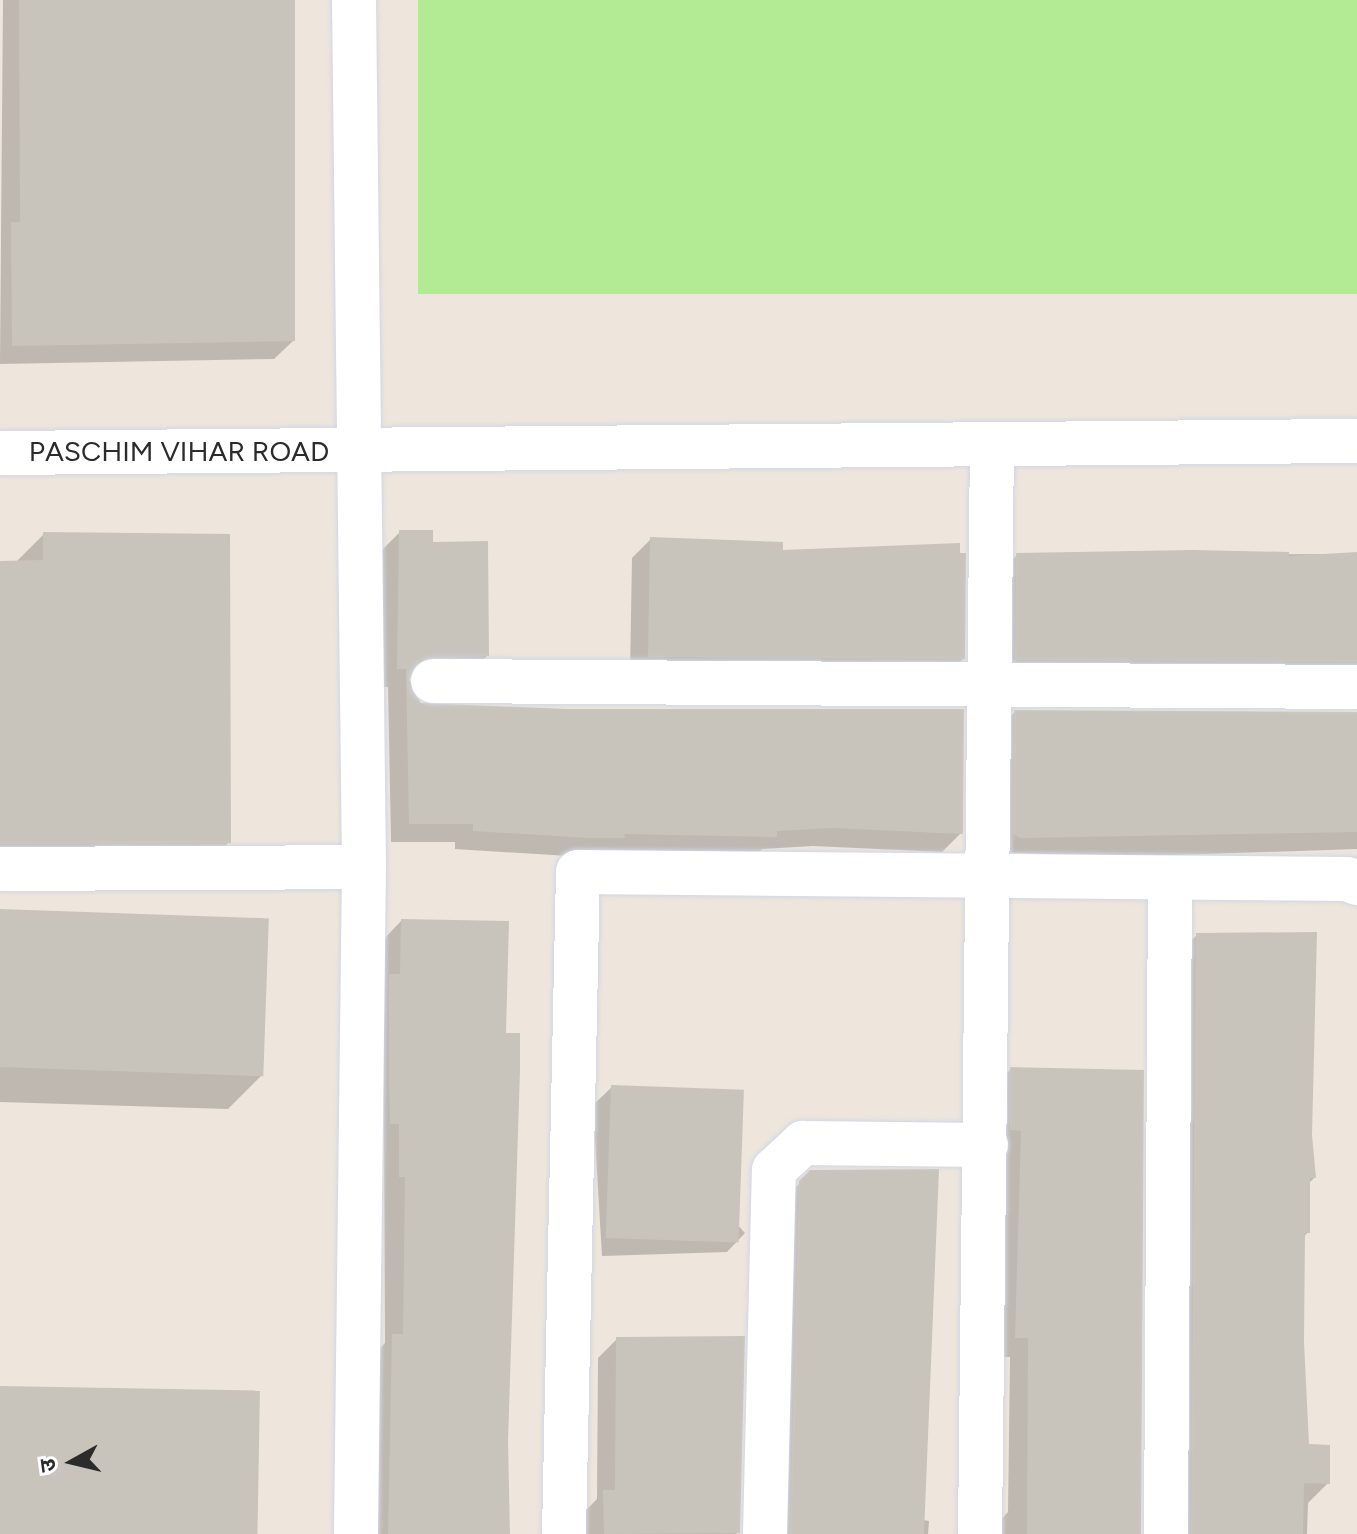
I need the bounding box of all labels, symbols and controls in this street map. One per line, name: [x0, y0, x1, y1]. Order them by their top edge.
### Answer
street label: PASCHIM VIHAR ROAD: [29, 434, 329, 468]
north arrow: [32, 1422, 112, 1502]
text: उ: [33, 1457, 62, 1474]

